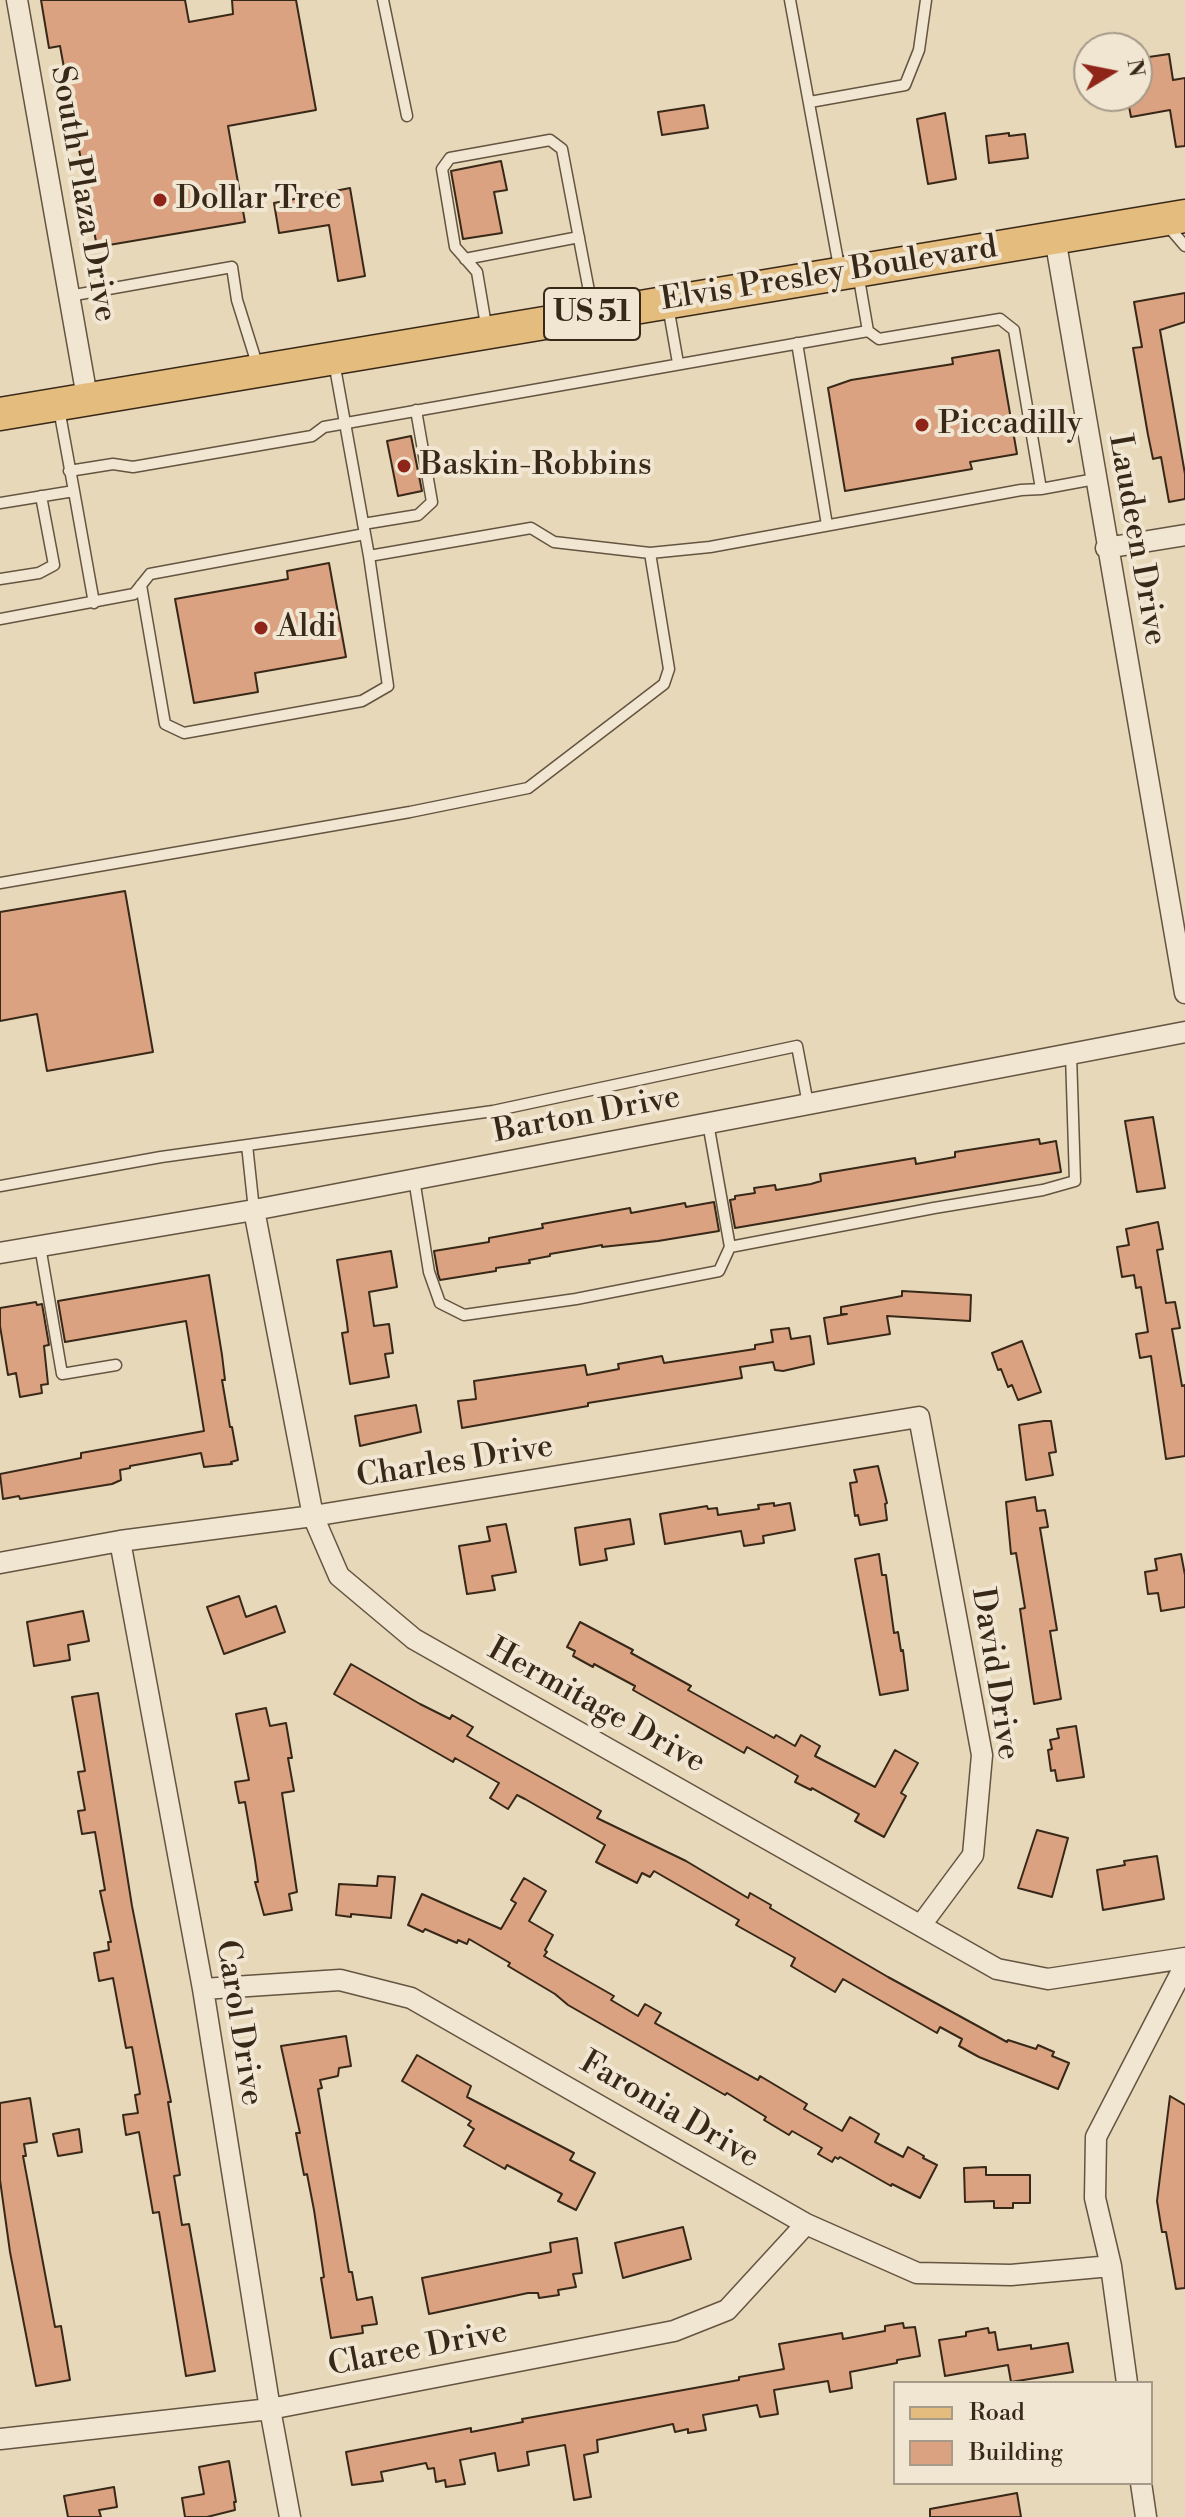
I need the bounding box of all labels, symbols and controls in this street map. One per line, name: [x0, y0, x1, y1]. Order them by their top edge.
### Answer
north arrow: [1073, 32, 1153, 112]
text: N: [1120, 57, 1150, 79]
street label: South Plaza Drive: [41, 63, 123, 325]
place label: Dollar Tree: [176, 181, 341, 219]
marker: Dollar Tree: [151, 191, 169, 209]
street label: Elvis Presley Boulevard: [658, 229, 1000, 321]
road number: US 51: [544, 288, 640, 340]
place label: Piccadilly: [938, 406, 1082, 444]
marker: Piccadilly: [913, 416, 931, 434]
street label: Laudeen Drive: [1099, 432, 1173, 648]
place label: Baskin-Robbins: [420, 447, 652, 485]
marker: Baskin-Robbins: [395, 457, 413, 475]
place label: Aldi: [277, 609, 337, 647]
marker: Aldi: [252, 619, 270, 637]
street label: Barton Drive: [490, 1079, 684, 1153]
street label: Charles Drive: [354, 1429, 556, 1497]
street label: David Drive: [961, 1585, 1027, 1763]
street label: Hermitage Drive: [480, 1631, 712, 1783]
street label: Carol Drive: [206, 1937, 270, 2109]
street label: Faronia Drive: [573, 2044, 765, 2178]
street label: Claree Drive: [325, 2314, 511, 2386]
legend: [893, 2381, 1153, 2485]
text: Road: [969, 2398, 1025, 2428]
text: Building: [969, 2438, 1063, 2468]

